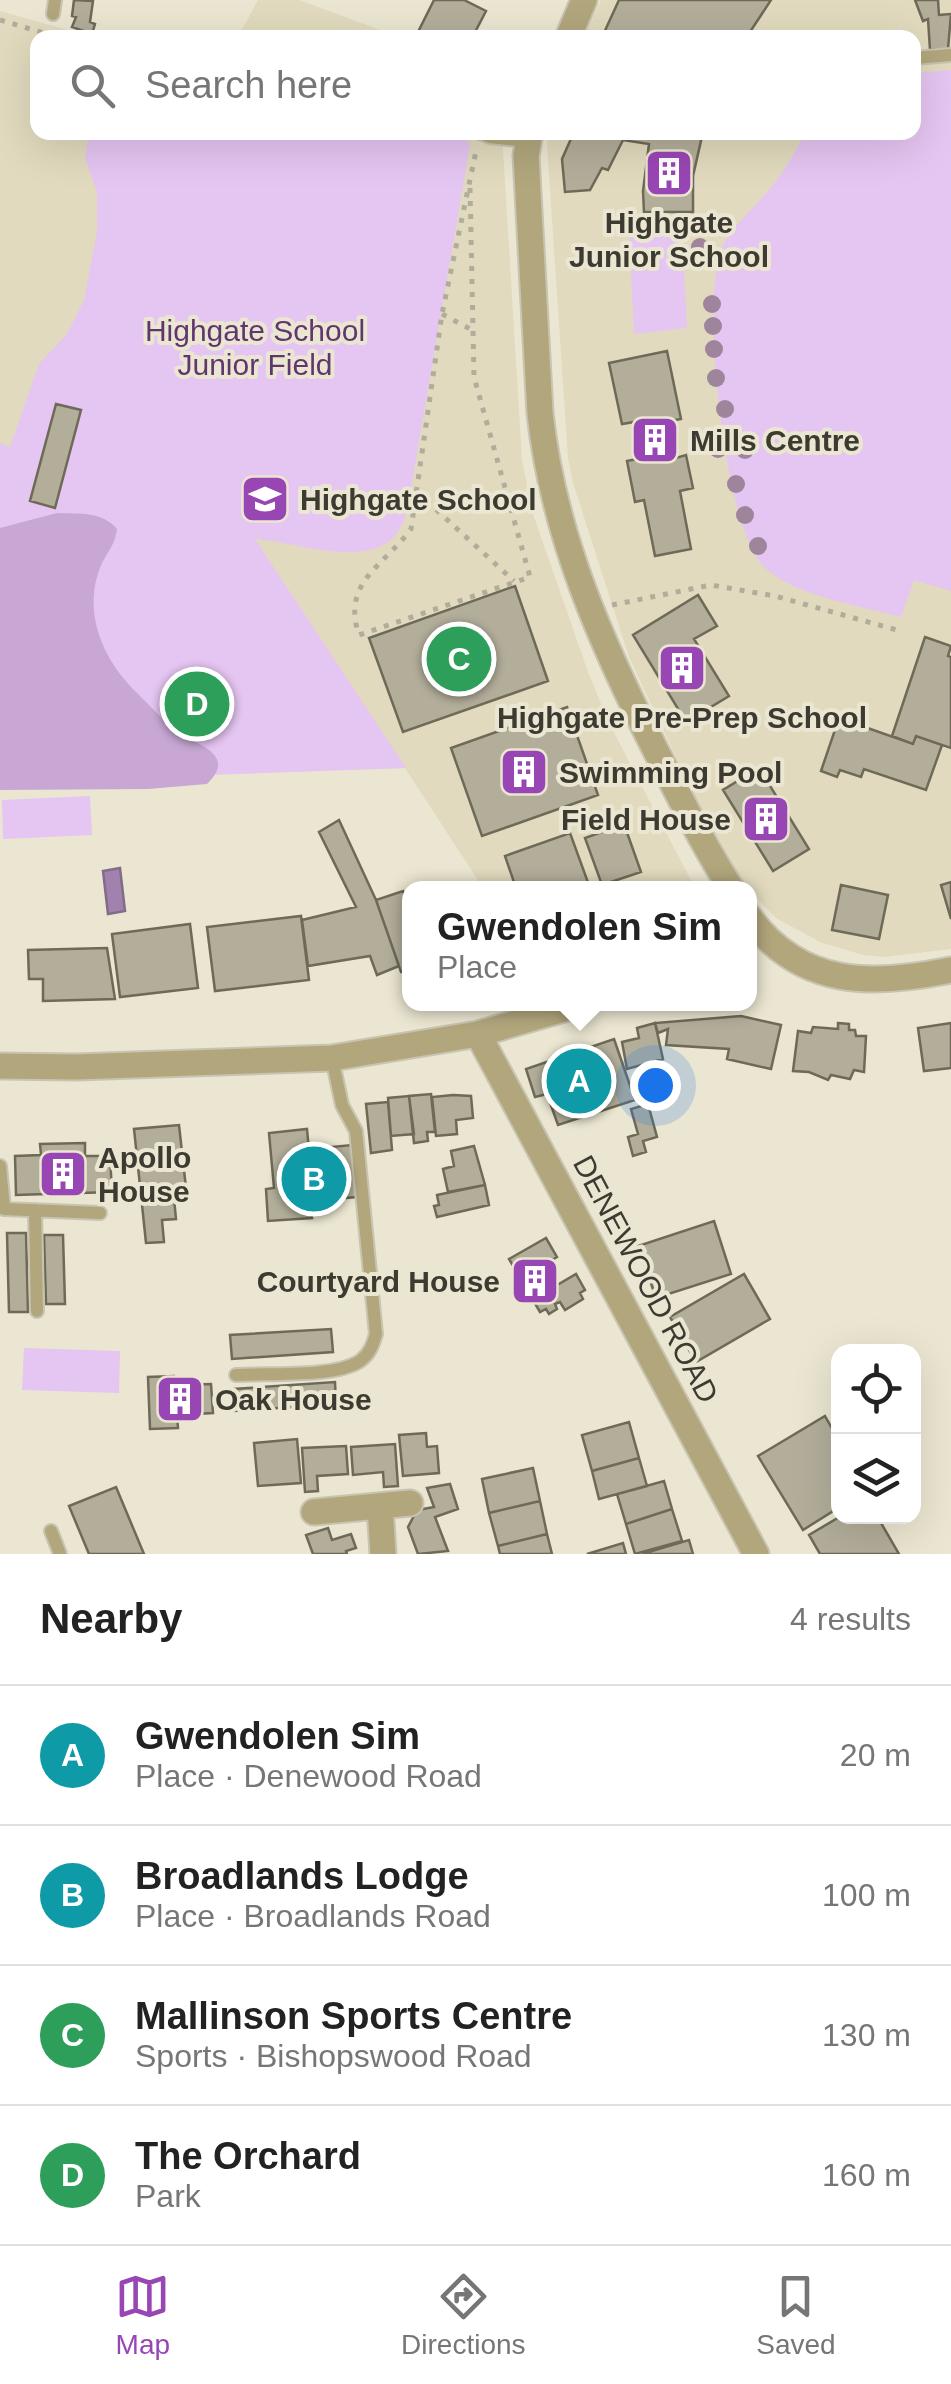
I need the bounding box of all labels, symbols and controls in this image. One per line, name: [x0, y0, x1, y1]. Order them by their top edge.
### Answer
search box: [30, 30, 921, 140]
icon: search: [65, 58, 120, 113]
text: Search here: [145, 64, 352, 106]
building icon: Highgate Junior School: [643, 147, 695, 199]
place label: Highgate Junior School: [569, 206, 769, 273]
park label: Highgate School Junior Field: [145, 314, 365, 381]
building icon: Mills Centre: [629, 414, 681, 466]
place label: Mills Centre: [690, 424, 860, 457]
school or university icon: Highgate School: [239, 473, 291, 525]
place label: Highgate School: [300, 483, 537, 516]
pin: C: [426, 622, 492, 696]
building icon: Highgate Pre-Prep School: [656, 642, 708, 694]
pin: D: [164, 666, 230, 742]
place label: Highgate Pre-Prep School: [497, 701, 867, 734]
building icon: Swimming Pool: [498, 746, 550, 798]
place label: Swimming Pool: [559, 756, 782, 789]
building icon: Field House: [740, 793, 792, 845]
place label: Field House: [561, 803, 731, 836]
popup: [402, 881, 757, 1011]
text: Gwendolen Sim: [437, 906, 722, 948]
text: Place: [437, 949, 517, 985]
pin: A: [546, 1044, 612, 1118]
your location: [630, 1060, 681, 1111]
place label: Apollo House: [98, 1141, 191, 1208]
pin: B: [282, 1142, 346, 1216]
building icon: Apollo House: [37, 1148, 89, 1200]
street label: DENEWOOD ROAD: [567, 1150, 725, 1408]
building icon: Courtyard House: [509, 1255, 561, 1307]
place label: Courtyard House: [257, 1265, 500, 1298]
map controls: [831, 1344, 921, 1524]
button: locate: [831, 1344, 921, 1434]
building icon: Oak House: [154, 1373, 206, 1425]
place label: Oak House: [215, 1383, 372, 1416]
button: layers: [831, 1434, 921, 1524]
text: Nearby: [40, 1595, 182, 1642]
text: 4 results: [790, 1601, 911, 1637]
text: Gwendolen Sim: [135, 1715, 420, 1757]
text: A: [61, 1737, 84, 1773]
text: 20 m: [840, 1737, 911, 1773]
text: Place · Denewood Road: [135, 1758, 482, 1794]
text: Broadlands Lodge: [135, 1855, 469, 1897]
text: B: [61, 1877, 84, 1913]
text: 100 m: [822, 1877, 911, 1913]
text: Place · Broadlands Road: [135, 1898, 491, 1934]
text: Mallinson Sports Centre: [135, 1995, 572, 2037]
text: C: [61, 2017, 84, 2053]
text: 130 m: [822, 2017, 911, 2053]
text: Sports · Bishopswood Road: [135, 2038, 532, 2074]
text: The Orchard: [135, 2135, 361, 2177]
text: D: [61, 2157, 84, 2193]
text: 160 m: [822, 2157, 911, 2193]
text: Park: [135, 2178, 201, 2214]
tab: Map: [115, 2269, 170, 2361]
tab: Directions: [401, 2269, 526, 2361]
tab: Saved: [756, 2269, 836, 2361]

